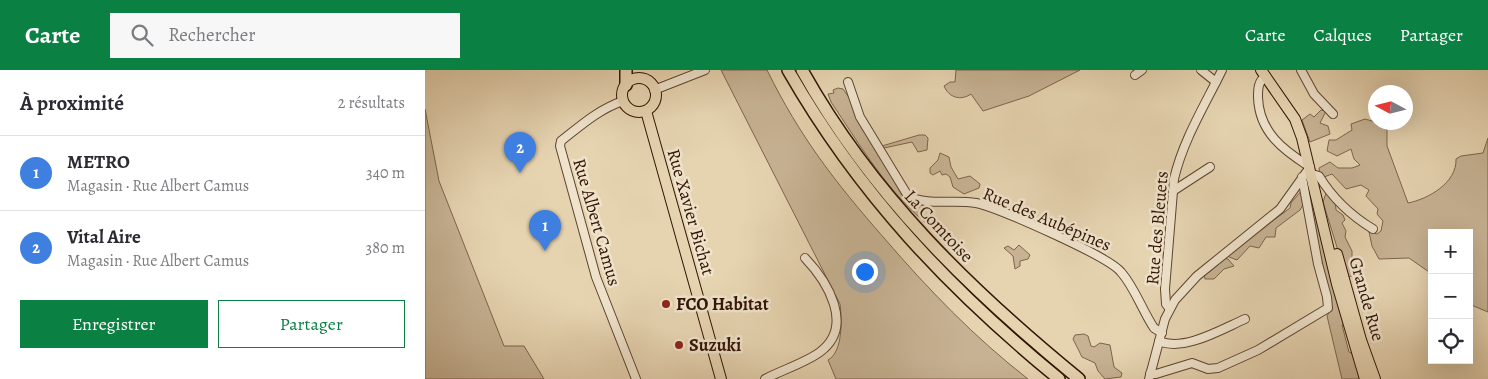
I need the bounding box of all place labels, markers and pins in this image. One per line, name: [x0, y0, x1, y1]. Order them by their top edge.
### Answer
pin: 2: [504, 132, 536, 173]
pin: 1: [529, 210, 561, 251]
place label: FCO Habitat: [676, 292, 769, 316]
marker: FCO Habitat: [660, 298, 672, 310]
place label: Suzuki: [689, 333, 741, 357]
marker: Suzuki: [673, 339, 685, 351]

